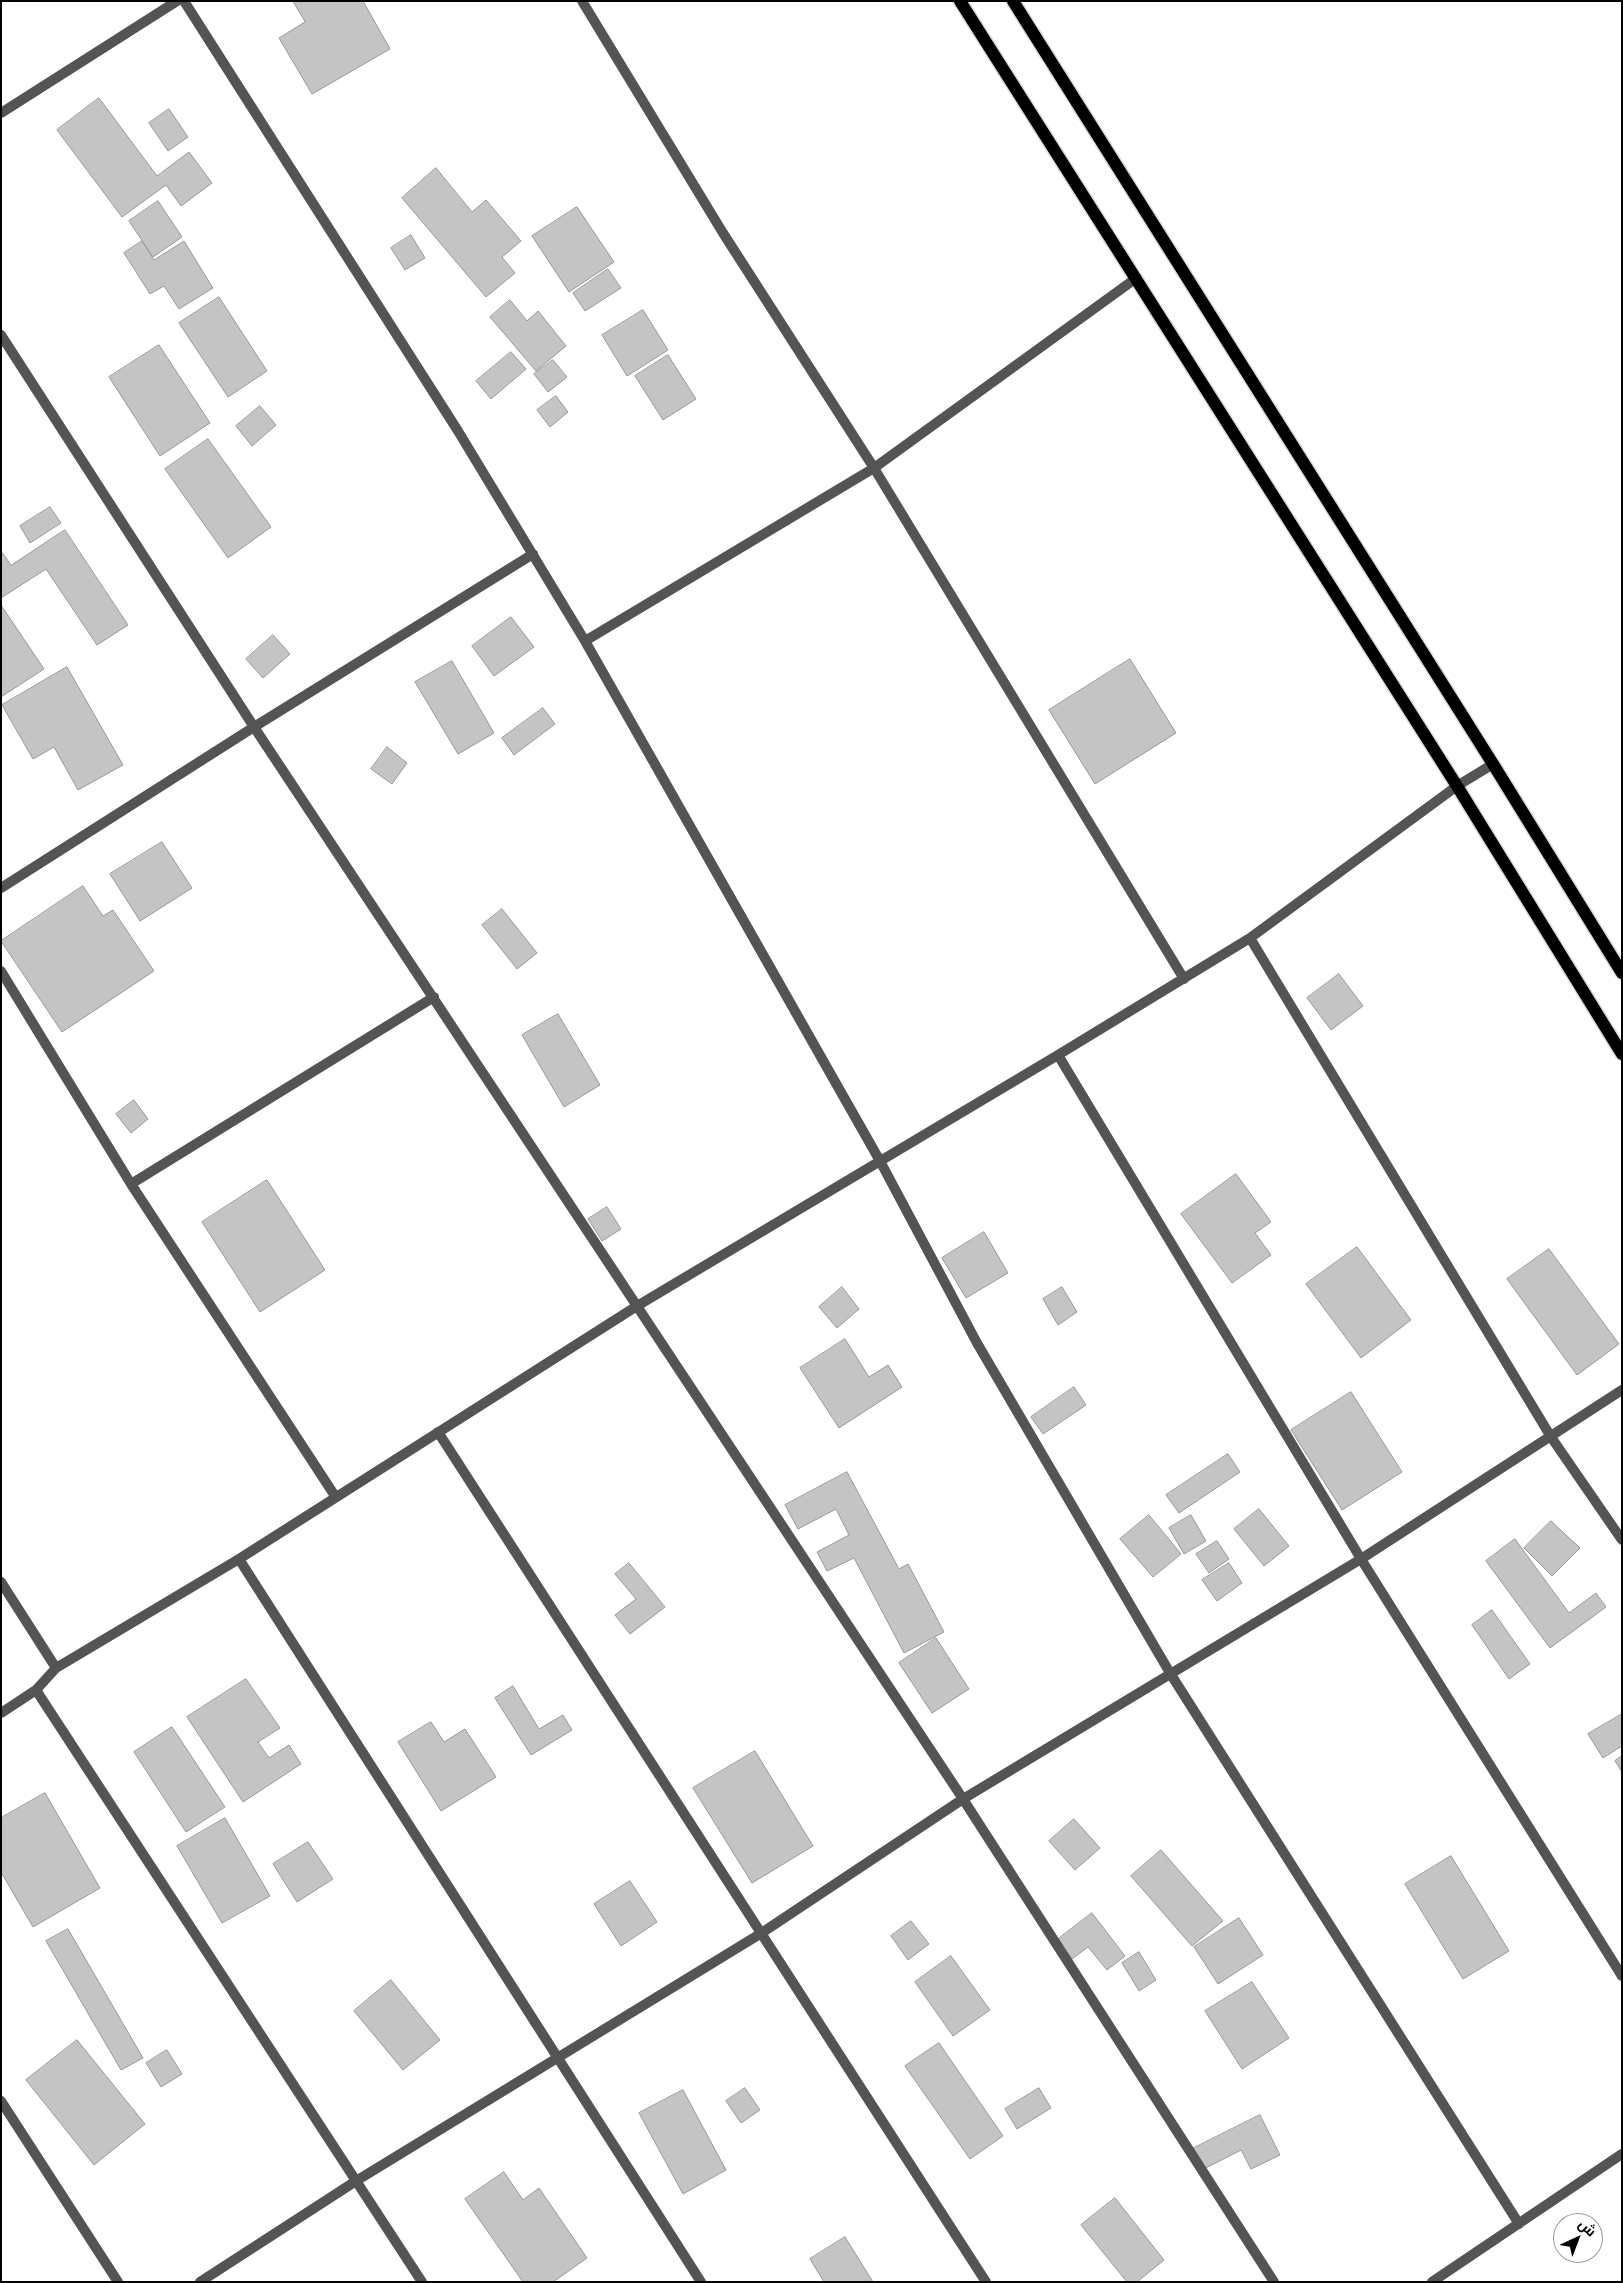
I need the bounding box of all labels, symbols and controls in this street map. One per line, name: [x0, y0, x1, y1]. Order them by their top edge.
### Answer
north arrow: [1553, 2213, 1603, 2263]
text: ش: [1575, 2215, 1600, 2240]

